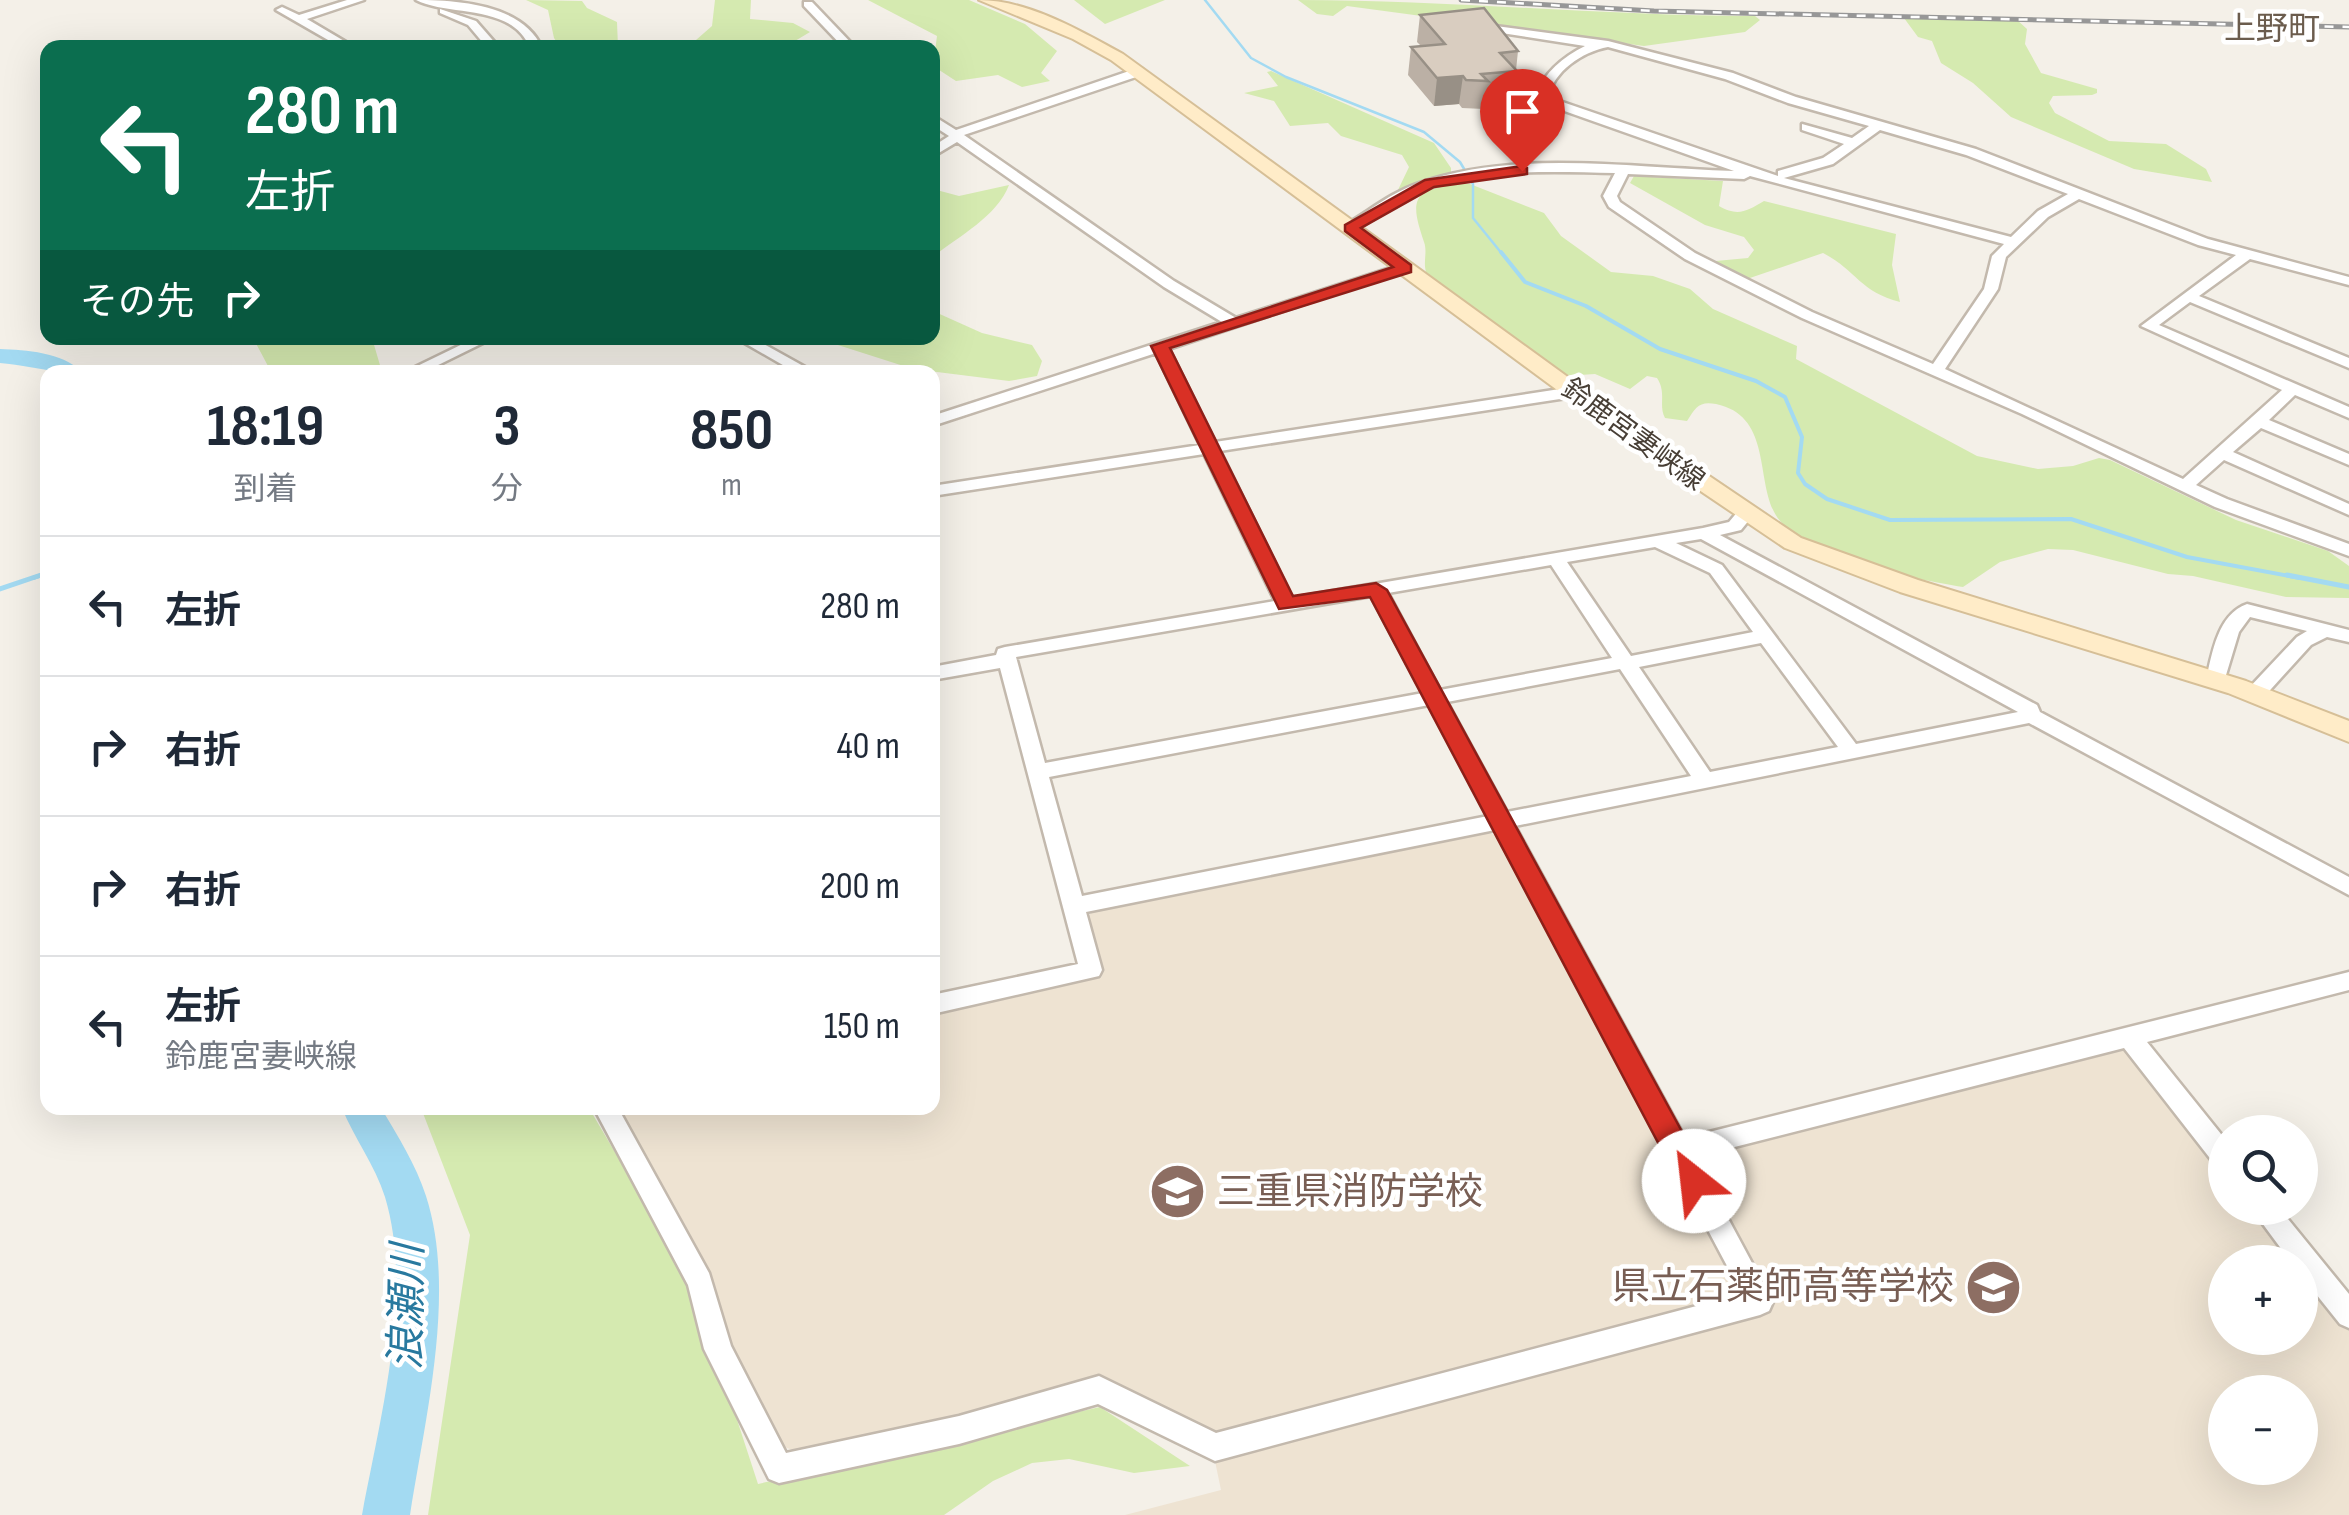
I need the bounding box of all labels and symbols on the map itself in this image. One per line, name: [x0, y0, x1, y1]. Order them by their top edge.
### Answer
district label: 上野町: [2224, 10, 2320, 49]
pin: [1480, 69, 1565, 172]
street label: 鈴鹿宮妻峡線: [1555, 372, 1711, 498]
position arrow: [1642, 1129, 1746, 1233]
school or university icon: 三重県消防学校: [1148, 1162, 1208, 1222]
place label: 三重県消防学校: [1217, 1170, 1483, 1215]
water label: 浪瀬川: [381, 1240, 435, 1370]
school or university icon: 県立石薬師高等学校: [1963, 1257, 2023, 1317]
place label: 県立石薬師高等学校: [1612, 1265, 1954, 1310]

